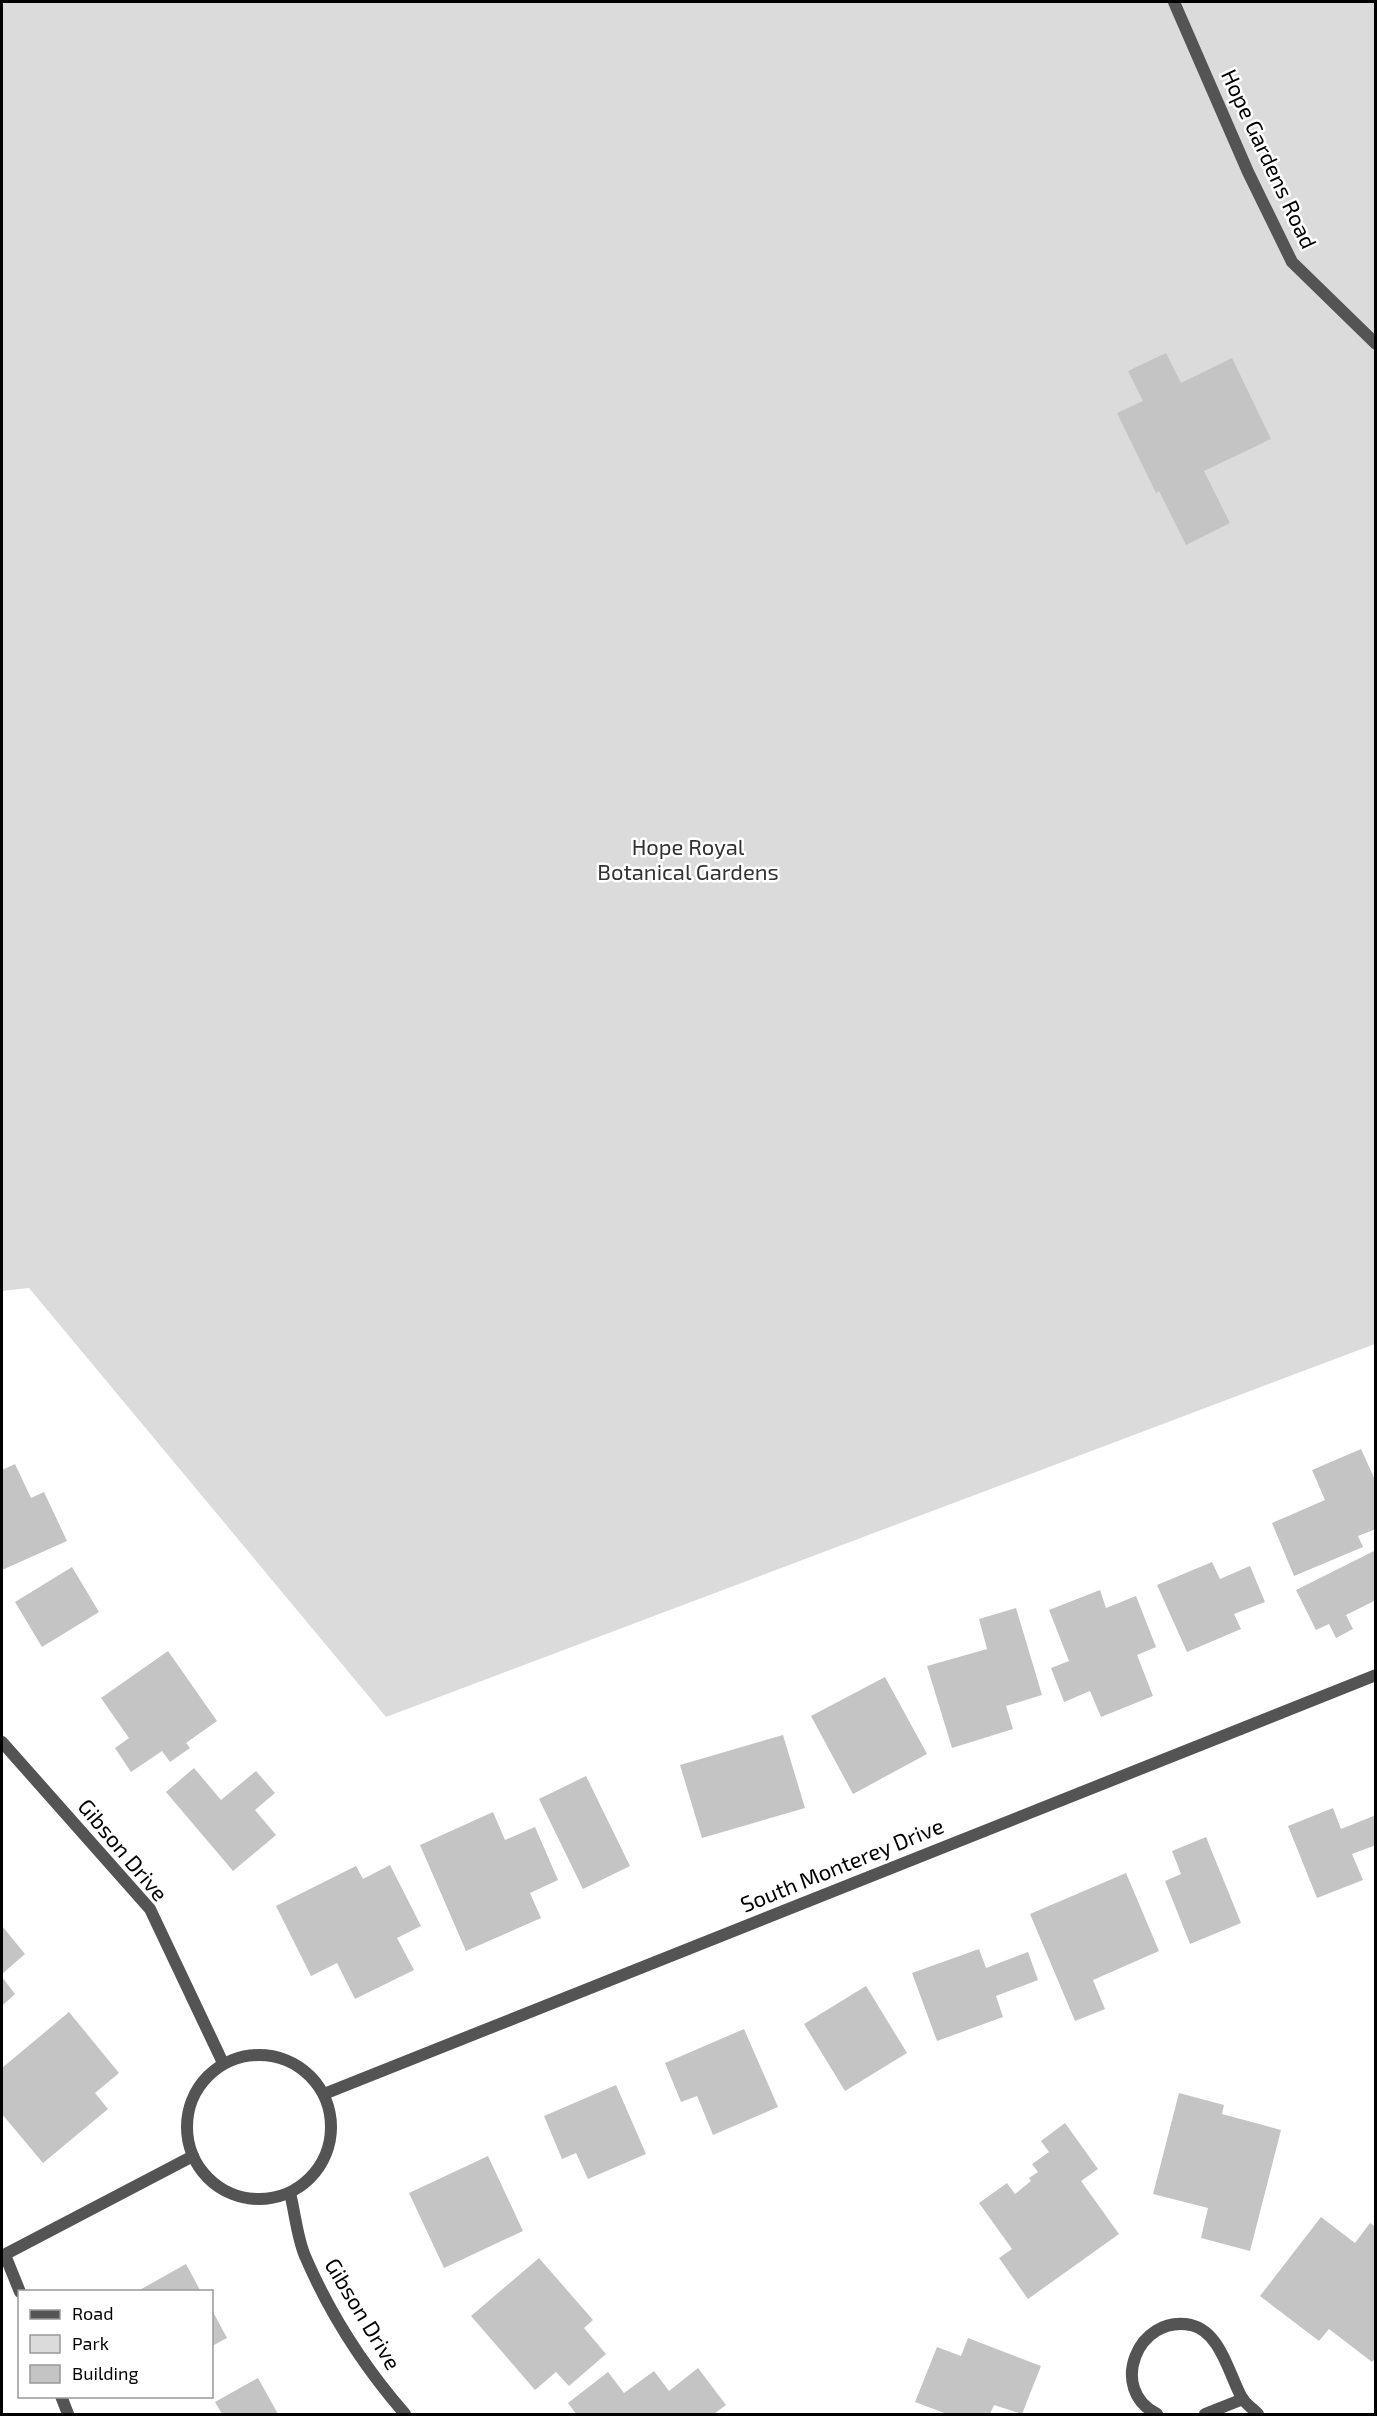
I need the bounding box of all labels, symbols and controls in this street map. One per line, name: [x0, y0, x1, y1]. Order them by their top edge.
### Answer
street label: Hope Gardens Road: [1217, 65, 1323, 252]
park label: Hope Royal Botanical Gardens: [597, 833, 779, 884]
street label: Gibson Drive: [74, 1793, 174, 1906]
street label: South Monterey Drive: [736, 1811, 947, 1917]
street label: Gibson Drive: [320, 2253, 407, 2374]
legend: [18, 2290, 213, 2398]
text: Road: [72, 2302, 113, 2324]
text: Park: [72, 2332, 109, 2354]
text: Building: [72, 2362, 139, 2384]

